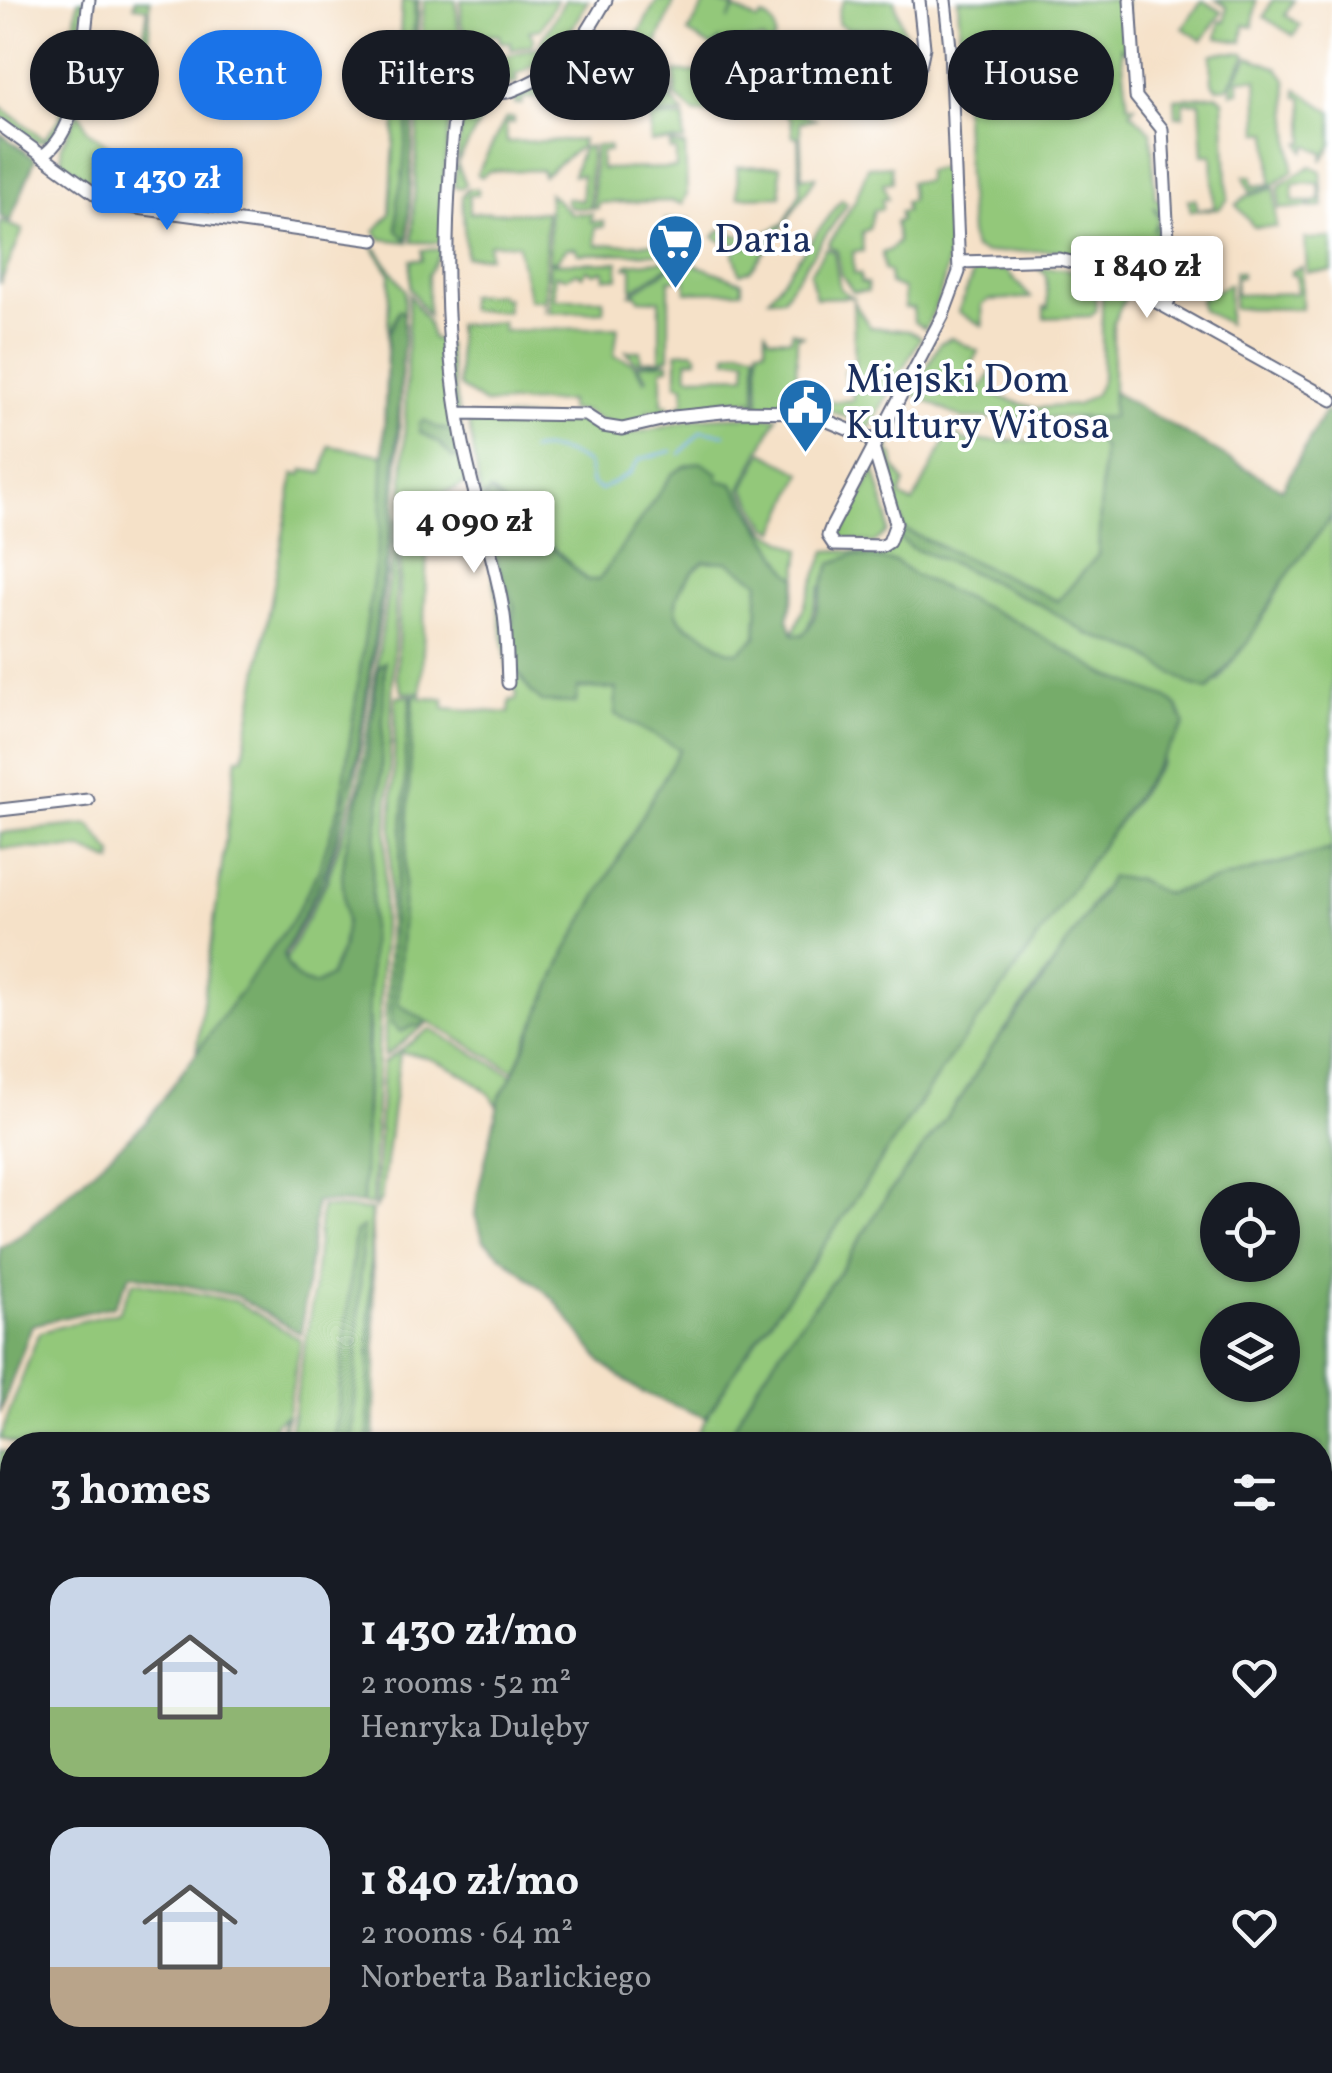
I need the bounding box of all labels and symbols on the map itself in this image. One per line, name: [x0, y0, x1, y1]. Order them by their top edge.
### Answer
pin: 1 430 zł: [64, 148, 270, 233]
supermarket icon: Daria: [645, 212, 705, 291]
place label: Daria: [714, 214, 812, 270]
pin: 1 840 zł: [1044, 236, 1250, 321]
place label: Miejski Dom Kultury Witosa: [845, 354, 1110, 456]
public building icon: Miejski Dom Kultury Witosa: [776, 375, 836, 454]
pin: 4 090 zł: [371, 491, 577, 576]

